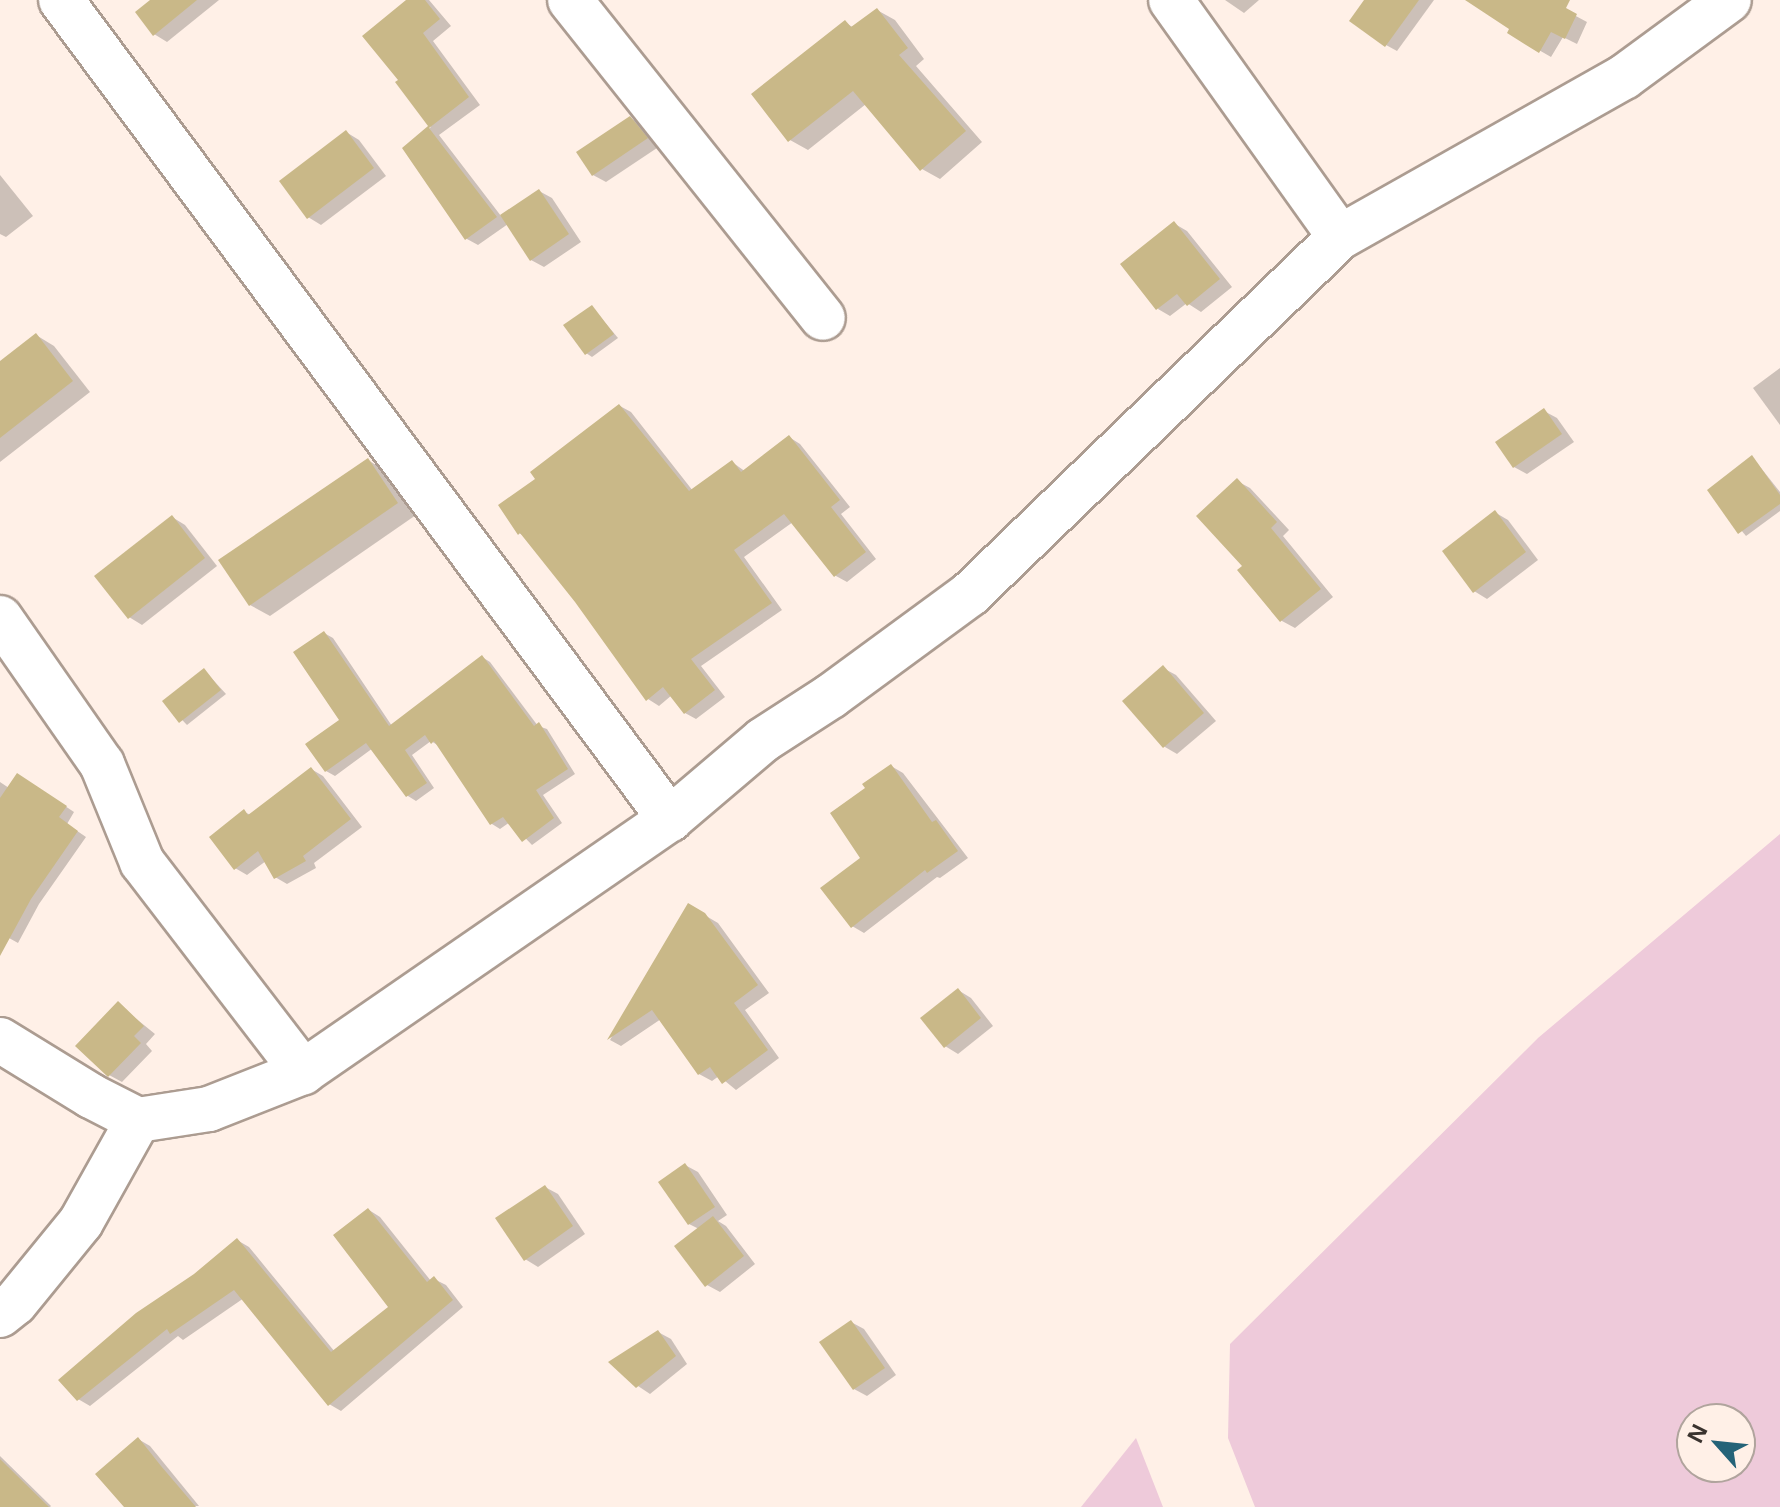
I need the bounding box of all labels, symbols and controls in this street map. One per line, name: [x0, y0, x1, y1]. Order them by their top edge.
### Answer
north arrow: [1676, 1403, 1756, 1483]
text: N: [1679, 1418, 1714, 1448]

